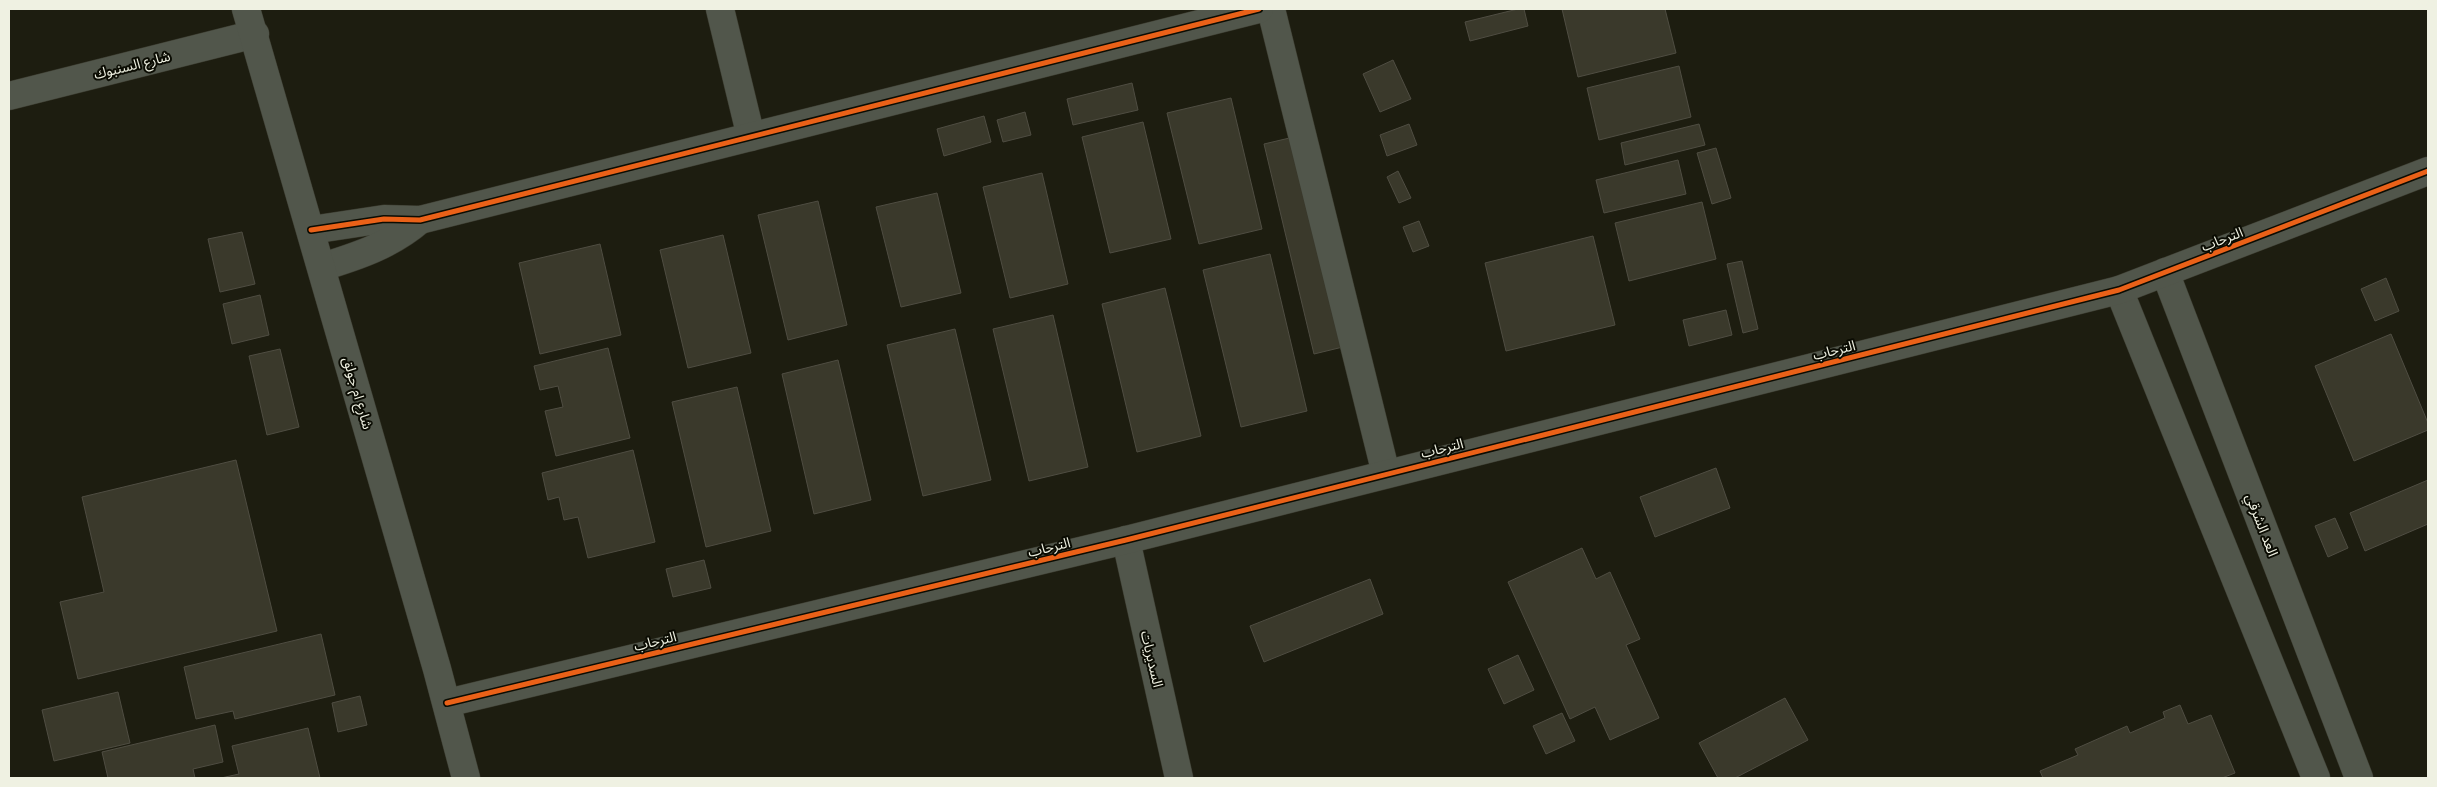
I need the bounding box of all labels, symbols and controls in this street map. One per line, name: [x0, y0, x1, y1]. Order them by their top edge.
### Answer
street label: شارع السنبوك: [92, 46, 173, 85]
street label: الترحاب: [2198, 222, 2246, 256]
street label: الترحاب: [1811, 335, 1857, 365]
street label: شارع ام جولق: [337, 354, 378, 432]
street label: الترحاب: [1419, 433, 1465, 463]
street label: العد الشرقي: [2240, 491, 2283, 560]
street label: الترحاب: [1026, 532, 1072, 562]
street label: الترحاب: [632, 626, 678, 656]
street label: السديريات: [1136, 629, 1168, 689]

